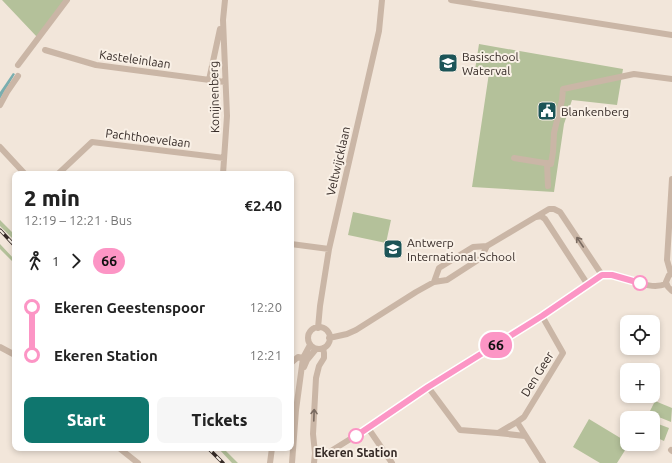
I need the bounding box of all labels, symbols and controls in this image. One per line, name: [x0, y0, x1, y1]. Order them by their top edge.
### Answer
street label: Kasteleinlaan: [98, 48, 172, 70]
place label: Basischool Waterval: [462, 50, 519, 77]
school or university icon: Basischool Waterval: [437, 52, 459, 74]
street label: Konijnenberg: [207, 61, 221, 133]
public building icon: Blankenberg: [536, 100, 558, 122]
place label: Blankenberg: [561, 105, 629, 118]
street label: Veltwijcklaan: [324, 125, 352, 197]
street label: Pachthoevelaan: [105, 126, 191, 150]
text: 2 min: [24, 185, 80, 210]
text: €2.40: [244, 197, 282, 214]
text: 12:19 – 12:21 · Bus: [24, 213, 132, 227]
place label: Antwerp International School: [407, 236, 515, 263]
one-way arrow: [576, 236, 584, 248]
school or university icon: Antwerp International School: [382, 238, 404, 260]
icon: walk: [24, 250, 46, 272]
icon: forward: [65, 250, 87, 272]
text: 66: [101, 253, 117, 269]
text: 1: [52, 254, 59, 268]
unlabelled marker: [632, 275, 648, 291]
text: Ekeren Geestenspoor: [54, 299, 205, 316]
text: 12:20: [249, 300, 282, 314]
map controls: [620, 315, 660, 451]
button: locate: [620, 315, 660, 355]
line badge: 66: [478, 332, 514, 358]
text: 66: [488, 337, 504, 353]
text: Ekeren Station: [54, 347, 158, 364]
text: 12:21: [249, 348, 282, 362]
street label: Den Geer: [518, 349, 556, 399]
button: +: [620, 363, 660, 403]
button: Start: [24, 397, 149, 443]
button: Tickets: [157, 397, 282, 443]
one-way arrow: [310, 409, 318, 422]
button: −: [620, 411, 660, 451]
marker: Ekeren Station: [348, 428, 364, 444]
place label: Ekeren Station: [314, 446, 398, 459]

